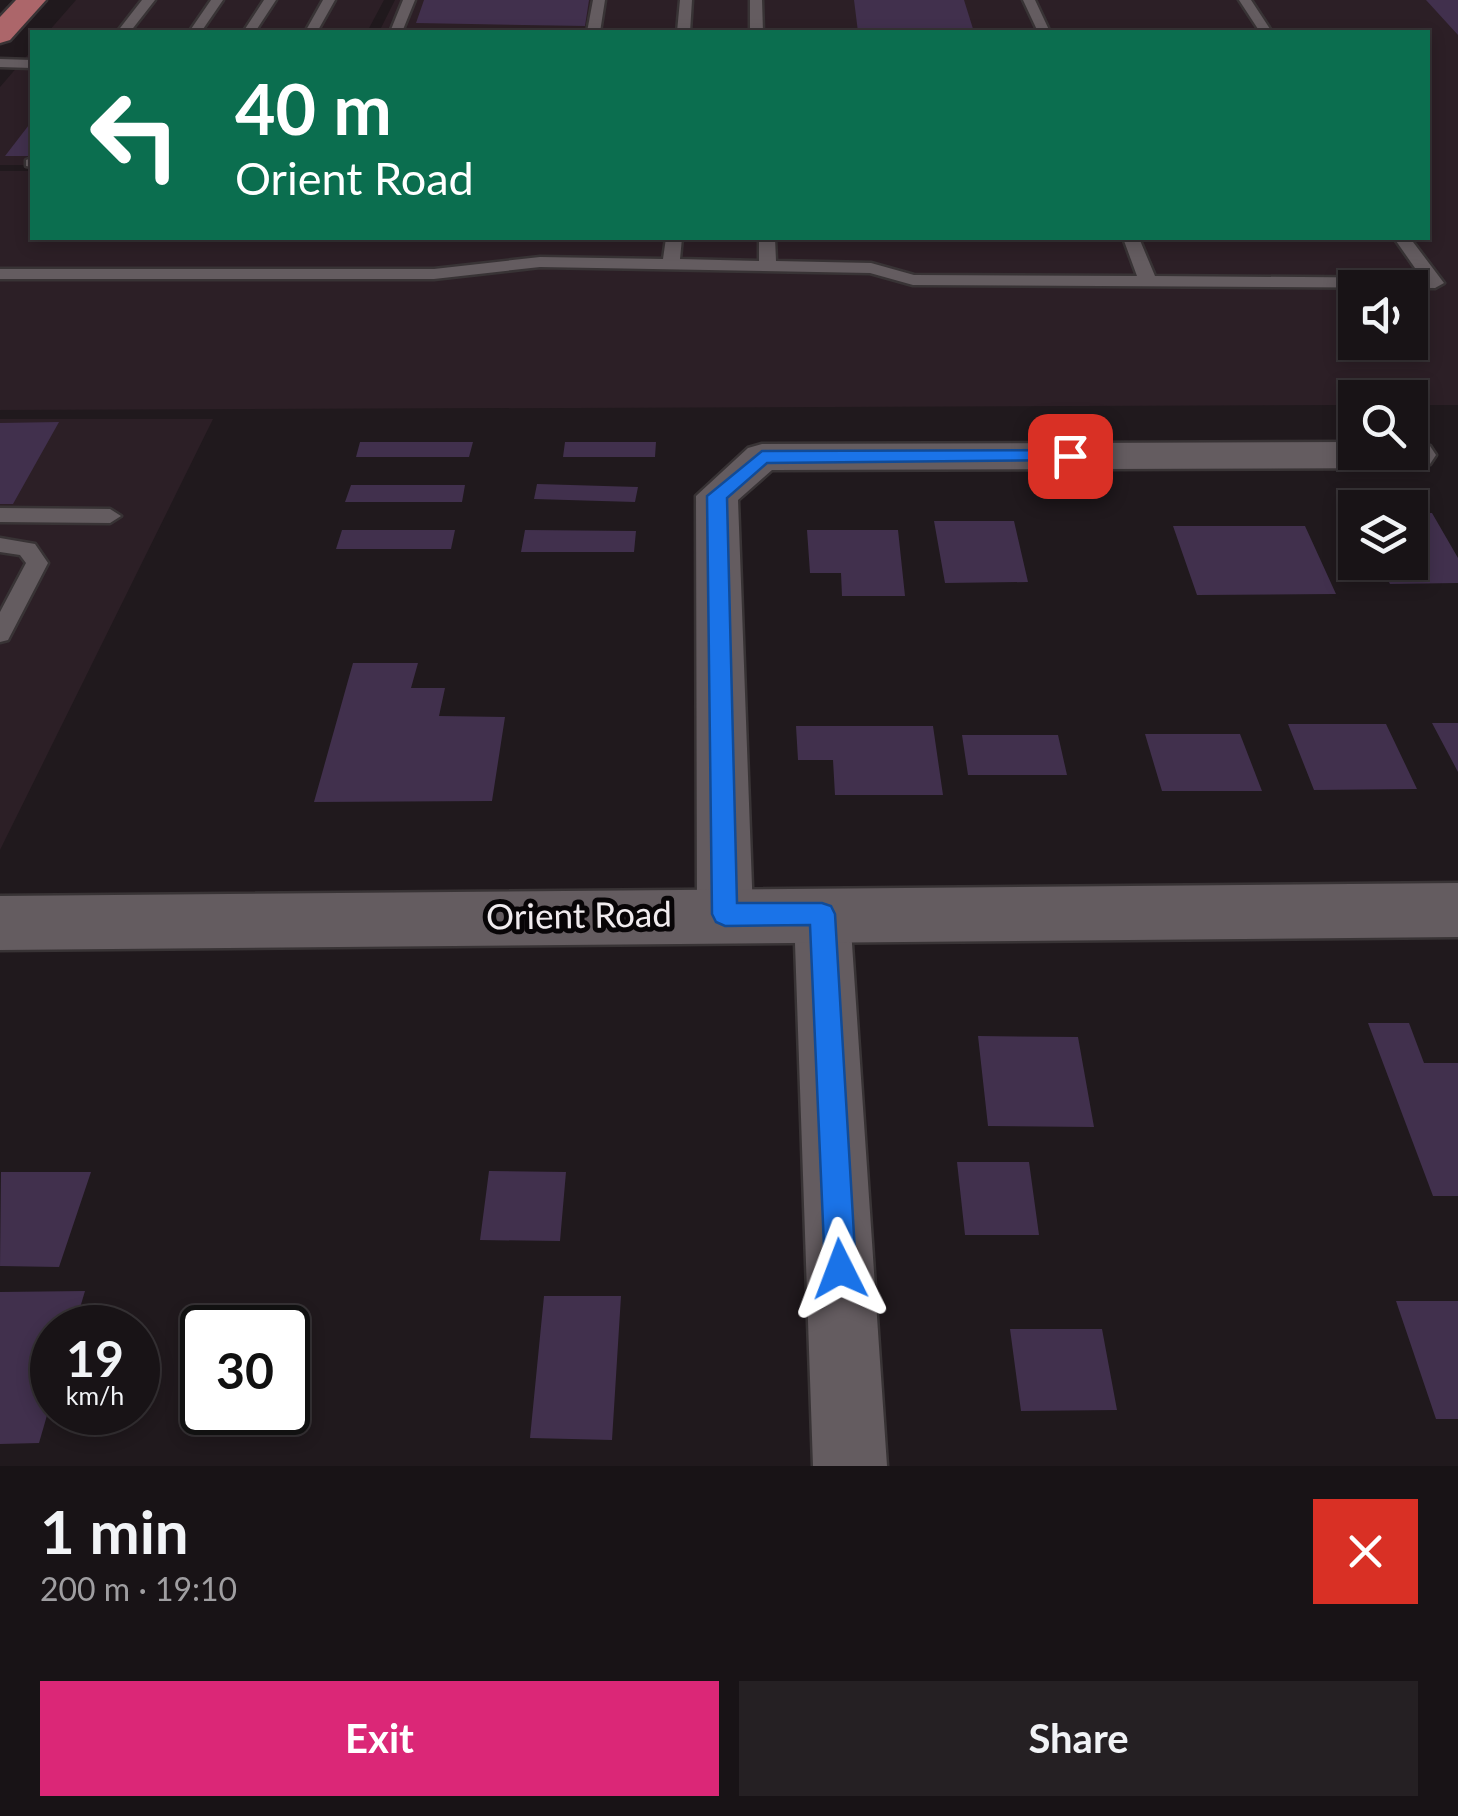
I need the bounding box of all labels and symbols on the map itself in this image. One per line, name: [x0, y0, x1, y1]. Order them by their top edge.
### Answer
pin: [1028, 414, 1113, 499]
street label: Orient Road: [486, 891, 672, 937]
position arrow: [788, 1217, 892, 1321]
speed limit sign: 30: [180, 1305, 310, 1435]

